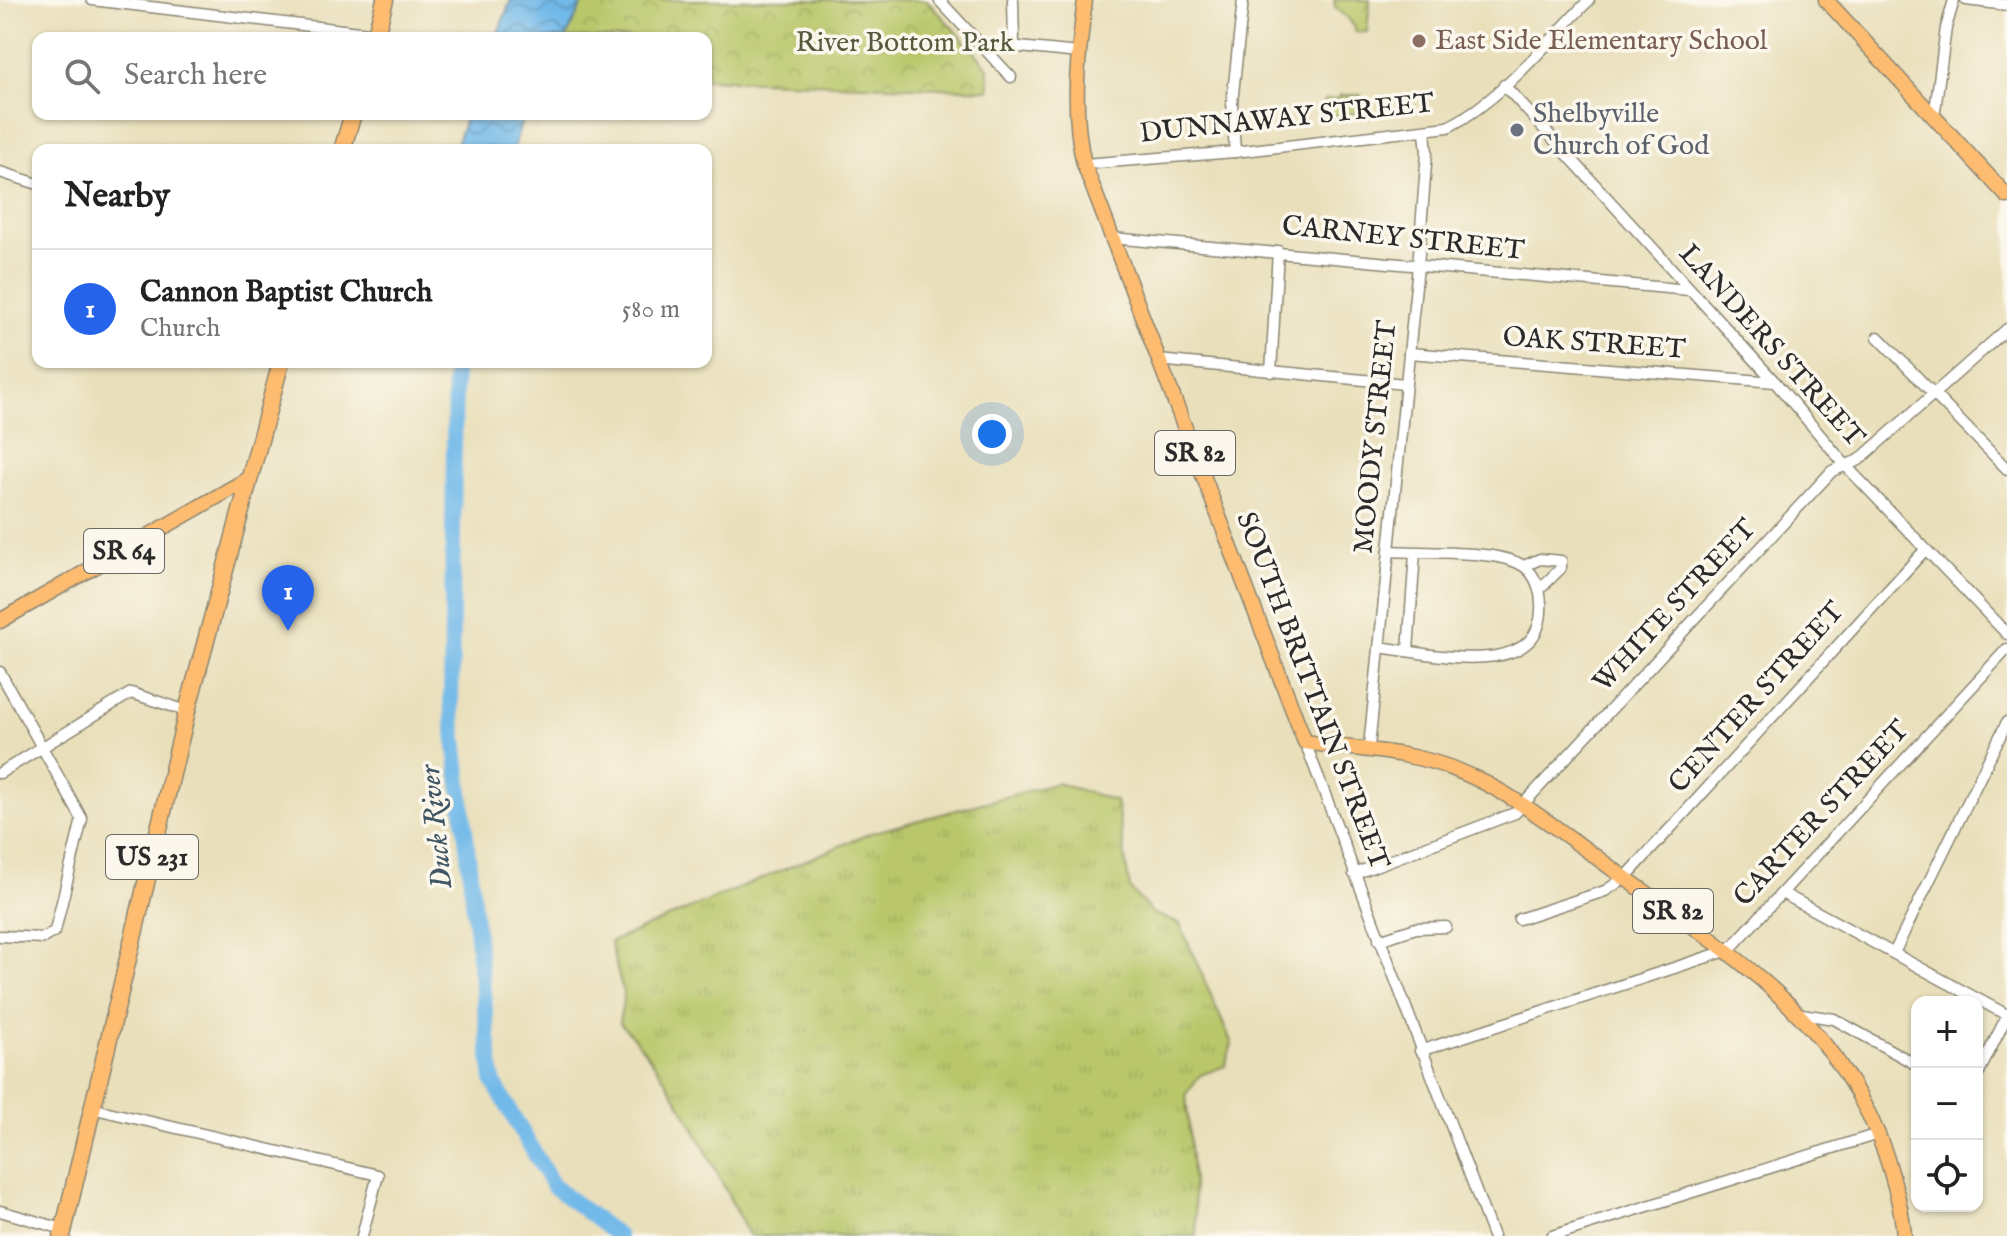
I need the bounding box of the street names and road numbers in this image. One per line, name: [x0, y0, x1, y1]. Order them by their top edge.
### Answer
street label: DUNNAWAY STREET: [1138, 86, 1436, 152]
street label: CARNEY STREET: [1280, 209, 1527, 269]
street label: LANDERS STREET: [1671, 237, 1872, 455]
street label: MOODY STREET: [1346, 318, 1406, 555]
street label: OAK STREET: [1502, 320, 1687, 368]
road number: SR 82: [1155, 431, 1235, 475]
street label: SOUTH BRITTAIN STREET: [1228, 507, 1397, 875]
street label: WHITE STREET: [1586, 512, 1765, 700]
road number: SR 64: [84, 529, 164, 573]
street label: CENTER STREET: [1662, 595, 1853, 801]
street label: CARTER STREET: [1727, 713, 1918, 914]
road number: US 231: [106, 835, 198, 879]
road number: SR 82: [1633, 889, 1713, 933]

